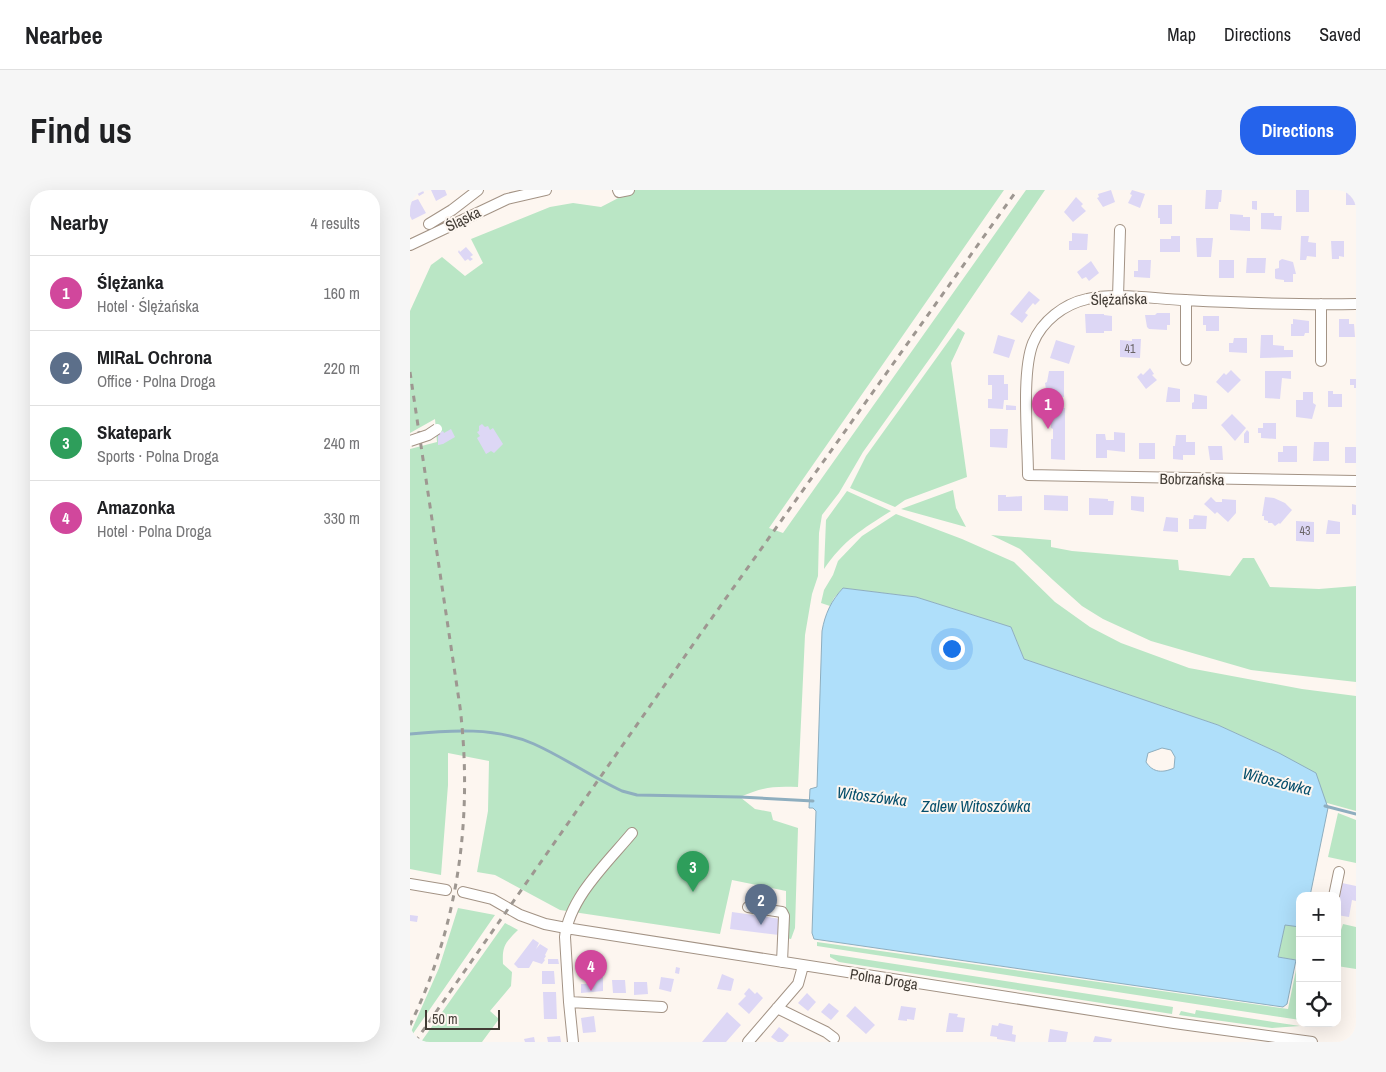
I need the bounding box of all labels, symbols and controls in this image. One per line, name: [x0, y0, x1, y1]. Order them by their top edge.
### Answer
text: Nearbee: [25, 19, 103, 51]
text: Map: [1167, 22, 1196, 47]
text: Directions: [1224, 22, 1291, 47]
text: Saved: [1319, 22, 1361, 47]
button: Directions: [1240, 106, 1356, 155]
text: Find us: [30, 107, 132, 154]
street label: Śląska: [442, 201, 484, 237]
text: Nearby: [50, 208, 108, 237]
text: 4 results: [310, 212, 360, 234]
text: Ślężanka: [97, 269, 164, 295]
text: 1: [62, 282, 70, 304]
text: 160 m: [324, 282, 360, 304]
street label: Ślężańska: [1090, 288, 1148, 310]
text: Hotel · Ślężańska: [97, 295, 199, 317]
house number: 41: [1125, 341, 1136, 357]
text: MIRaL Ochrona: [97, 344, 212, 370]
text: 2: [62, 357, 70, 379]
text: 220 m: [324, 357, 360, 379]
text: Office · Polna Droga: [97, 370, 216, 392]
pin: 1: [1032, 388, 1064, 429]
text: Skatepark: [97, 419, 171, 445]
text: 3: [62, 432, 70, 454]
text: 240 m: [324, 432, 360, 454]
text: Sports · Polna Droga: [97, 445, 219, 467]
street label: Bobrzańska: [1159, 468, 1225, 490]
text: Amazonka: [97, 494, 175, 520]
text: 4: [62, 507, 70, 529]
text: 330 m: [324, 507, 360, 529]
text: Hotel · Polna Droga: [97, 520, 212, 542]
house number: 43: [1300, 523, 1310, 539]
your location: [939, 636, 965, 662]
water label: Witoszówka: [1240, 762, 1314, 800]
water label: Witoszówka: [836, 781, 908, 811]
water label: Zalew Witoszówka: [920, 795, 1031, 817]
pin: 3: [677, 851, 709, 892]
pin: 2: [745, 884, 777, 925]
map controls: [1296, 892, 1341, 1027]
button: +: [1296, 892, 1341, 937]
button: −: [1296, 937, 1341, 982]
pin: 4: [575, 950, 607, 991]
street label: Polna Droga: [849, 963, 920, 995]
button: locate: [1296, 982, 1341, 1027]
scale bar: [425, 1007, 500, 1030]
text: 50 m: [432, 1010, 458, 1028]

